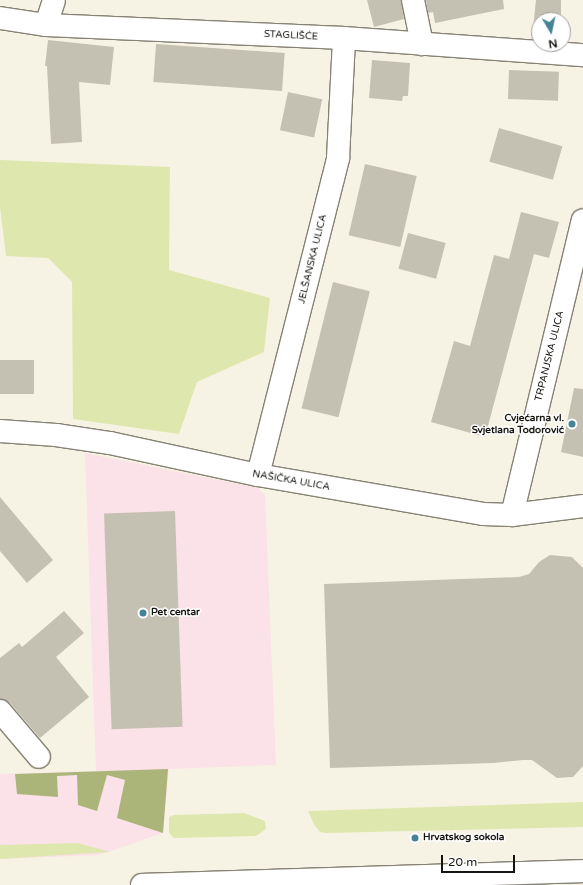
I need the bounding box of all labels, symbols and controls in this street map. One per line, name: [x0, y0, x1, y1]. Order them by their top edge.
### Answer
north arrow: [531, 12, 571, 52]
street label: STAGLIŠĆE: [264, 29, 318, 43]
text: N: [547, 36, 558, 50]
street label: JELŠANSKA ULICA: [296, 213, 330, 305]
street label: TRPANJSKA ULICA: [533, 309, 567, 403]
place label: Cvjećarna vl. Svjetlana Todorović: [472, 412, 564, 436]
marker: Cvjećarna vl. Svjetlana Todorović: [567, 419, 577, 429]
street label: NAŠIČKA ULICA: [251, 468, 331, 494]
place label: Pet centar: [151, 607, 200, 619]
marker: Pet centar: [138, 608, 148, 618]
place label: Hrvatskog sokola: [423, 832, 504, 844]
marker: Hrvatskog sokola: [410, 833, 420, 843]
scale bar: [443, 847, 517, 873]
text: 20 m: [448, 855, 477, 869]

